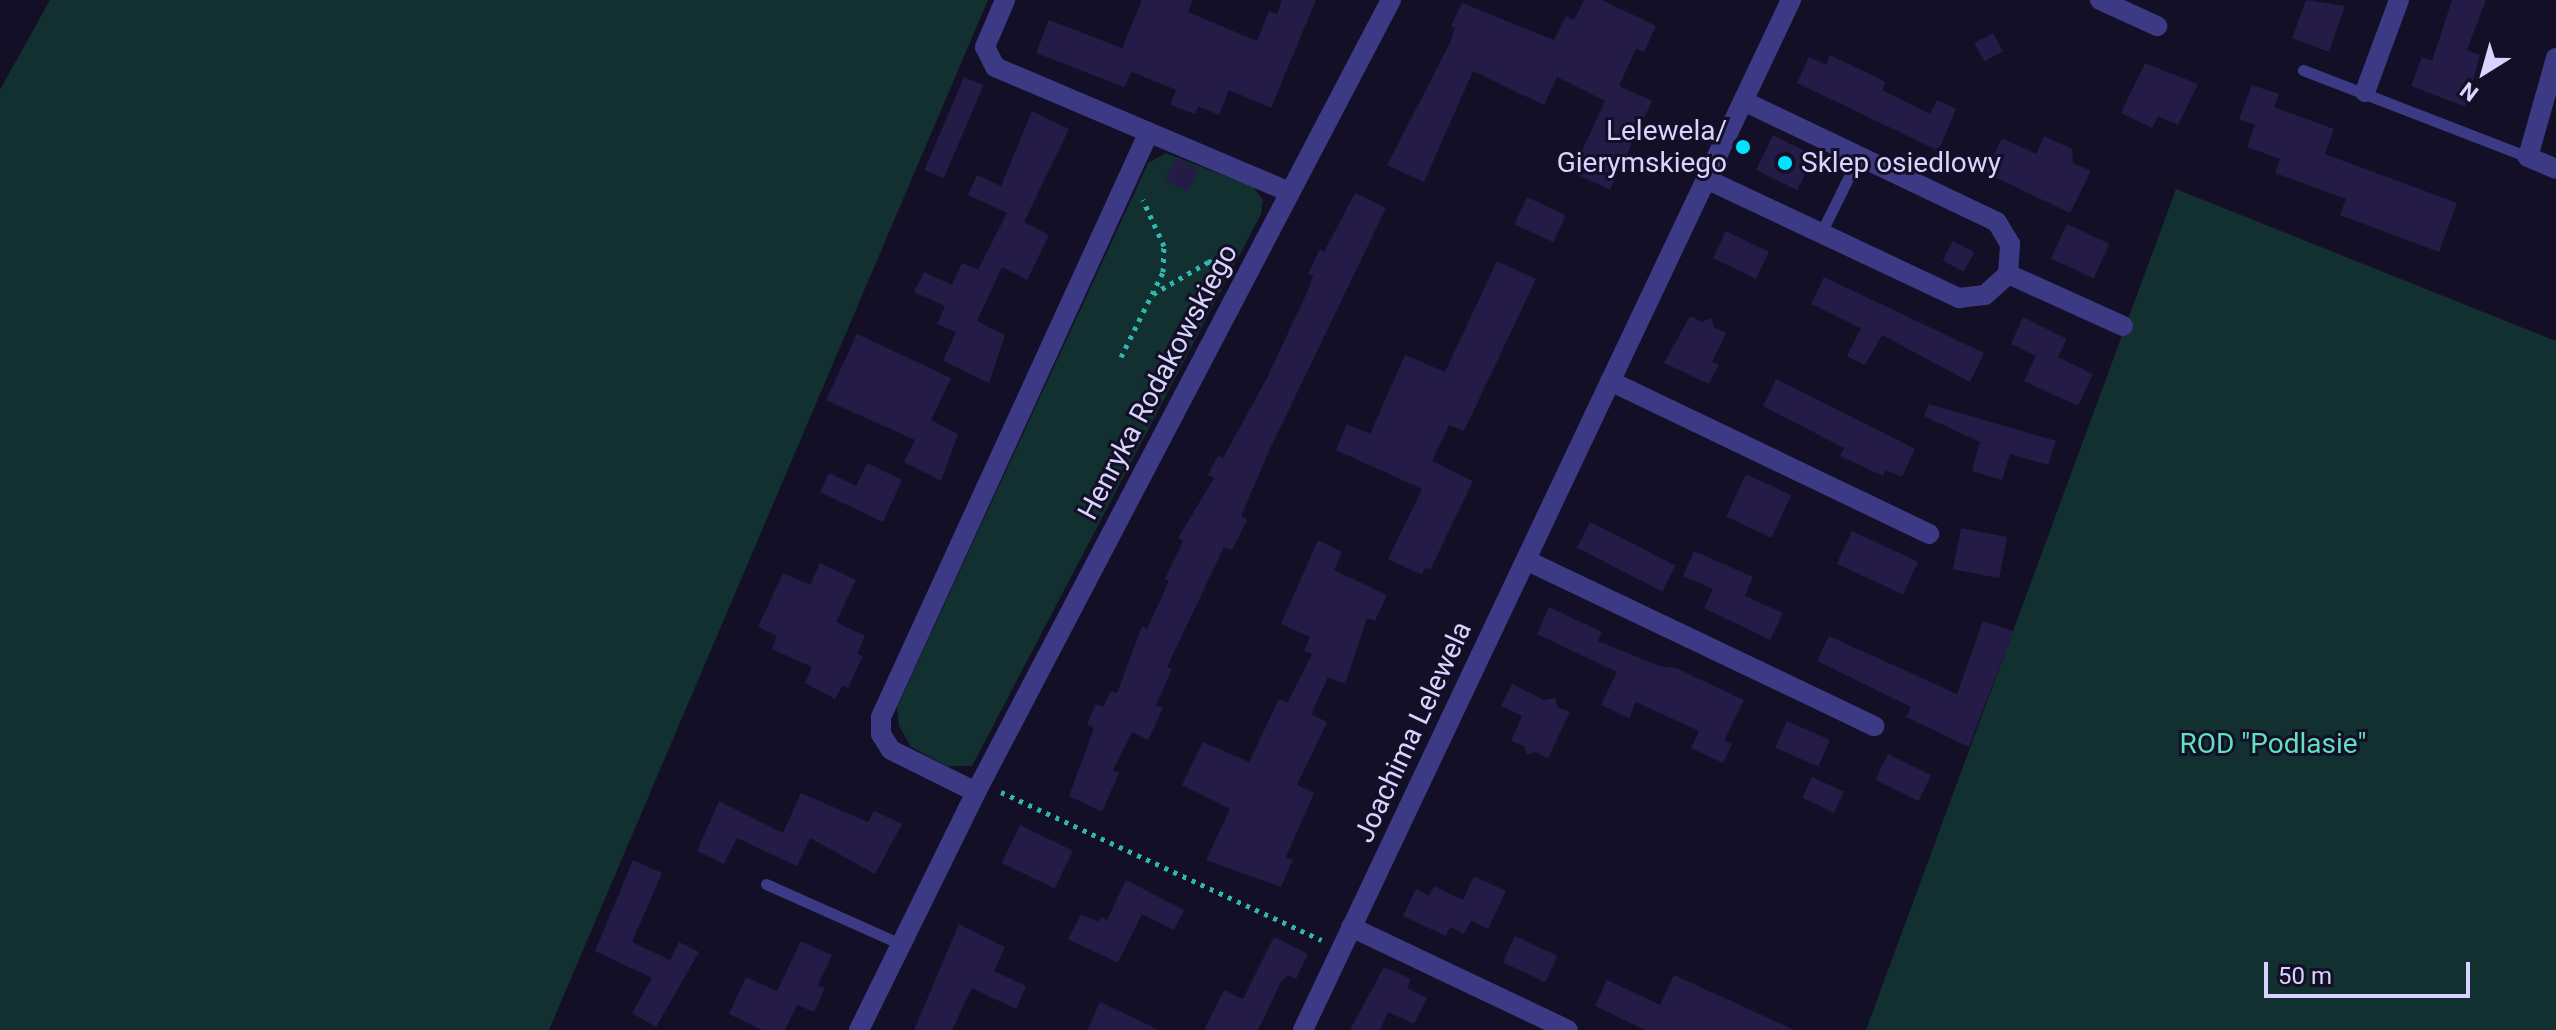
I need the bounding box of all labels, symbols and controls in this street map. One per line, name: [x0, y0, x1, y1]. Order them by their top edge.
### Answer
north arrow: [2444, 32, 2524, 112]
text: N: [2456, 77, 2483, 106]
place label: Lelewela/ Gierymskiego: [1557, 114, 1727, 180]
marker: Lelewela/ Gierymskiego: [1734, 138, 1752, 156]
place label: Sklep osiedlowy: [1801, 146, 2001, 180]
marker: Sklep osiedlowy: [1776, 154, 1794, 172]
street label: Henryka Rodakowskiego: [1071, 239, 1245, 525]
street label: Joachima Lelewela: [1347, 616, 1479, 848]
park label: ROD "Podlasie": [2180, 727, 2366, 761]
scale bar: [2268, 946, 2474, 996]
text: 50 m: [2278, 962, 2332, 990]

